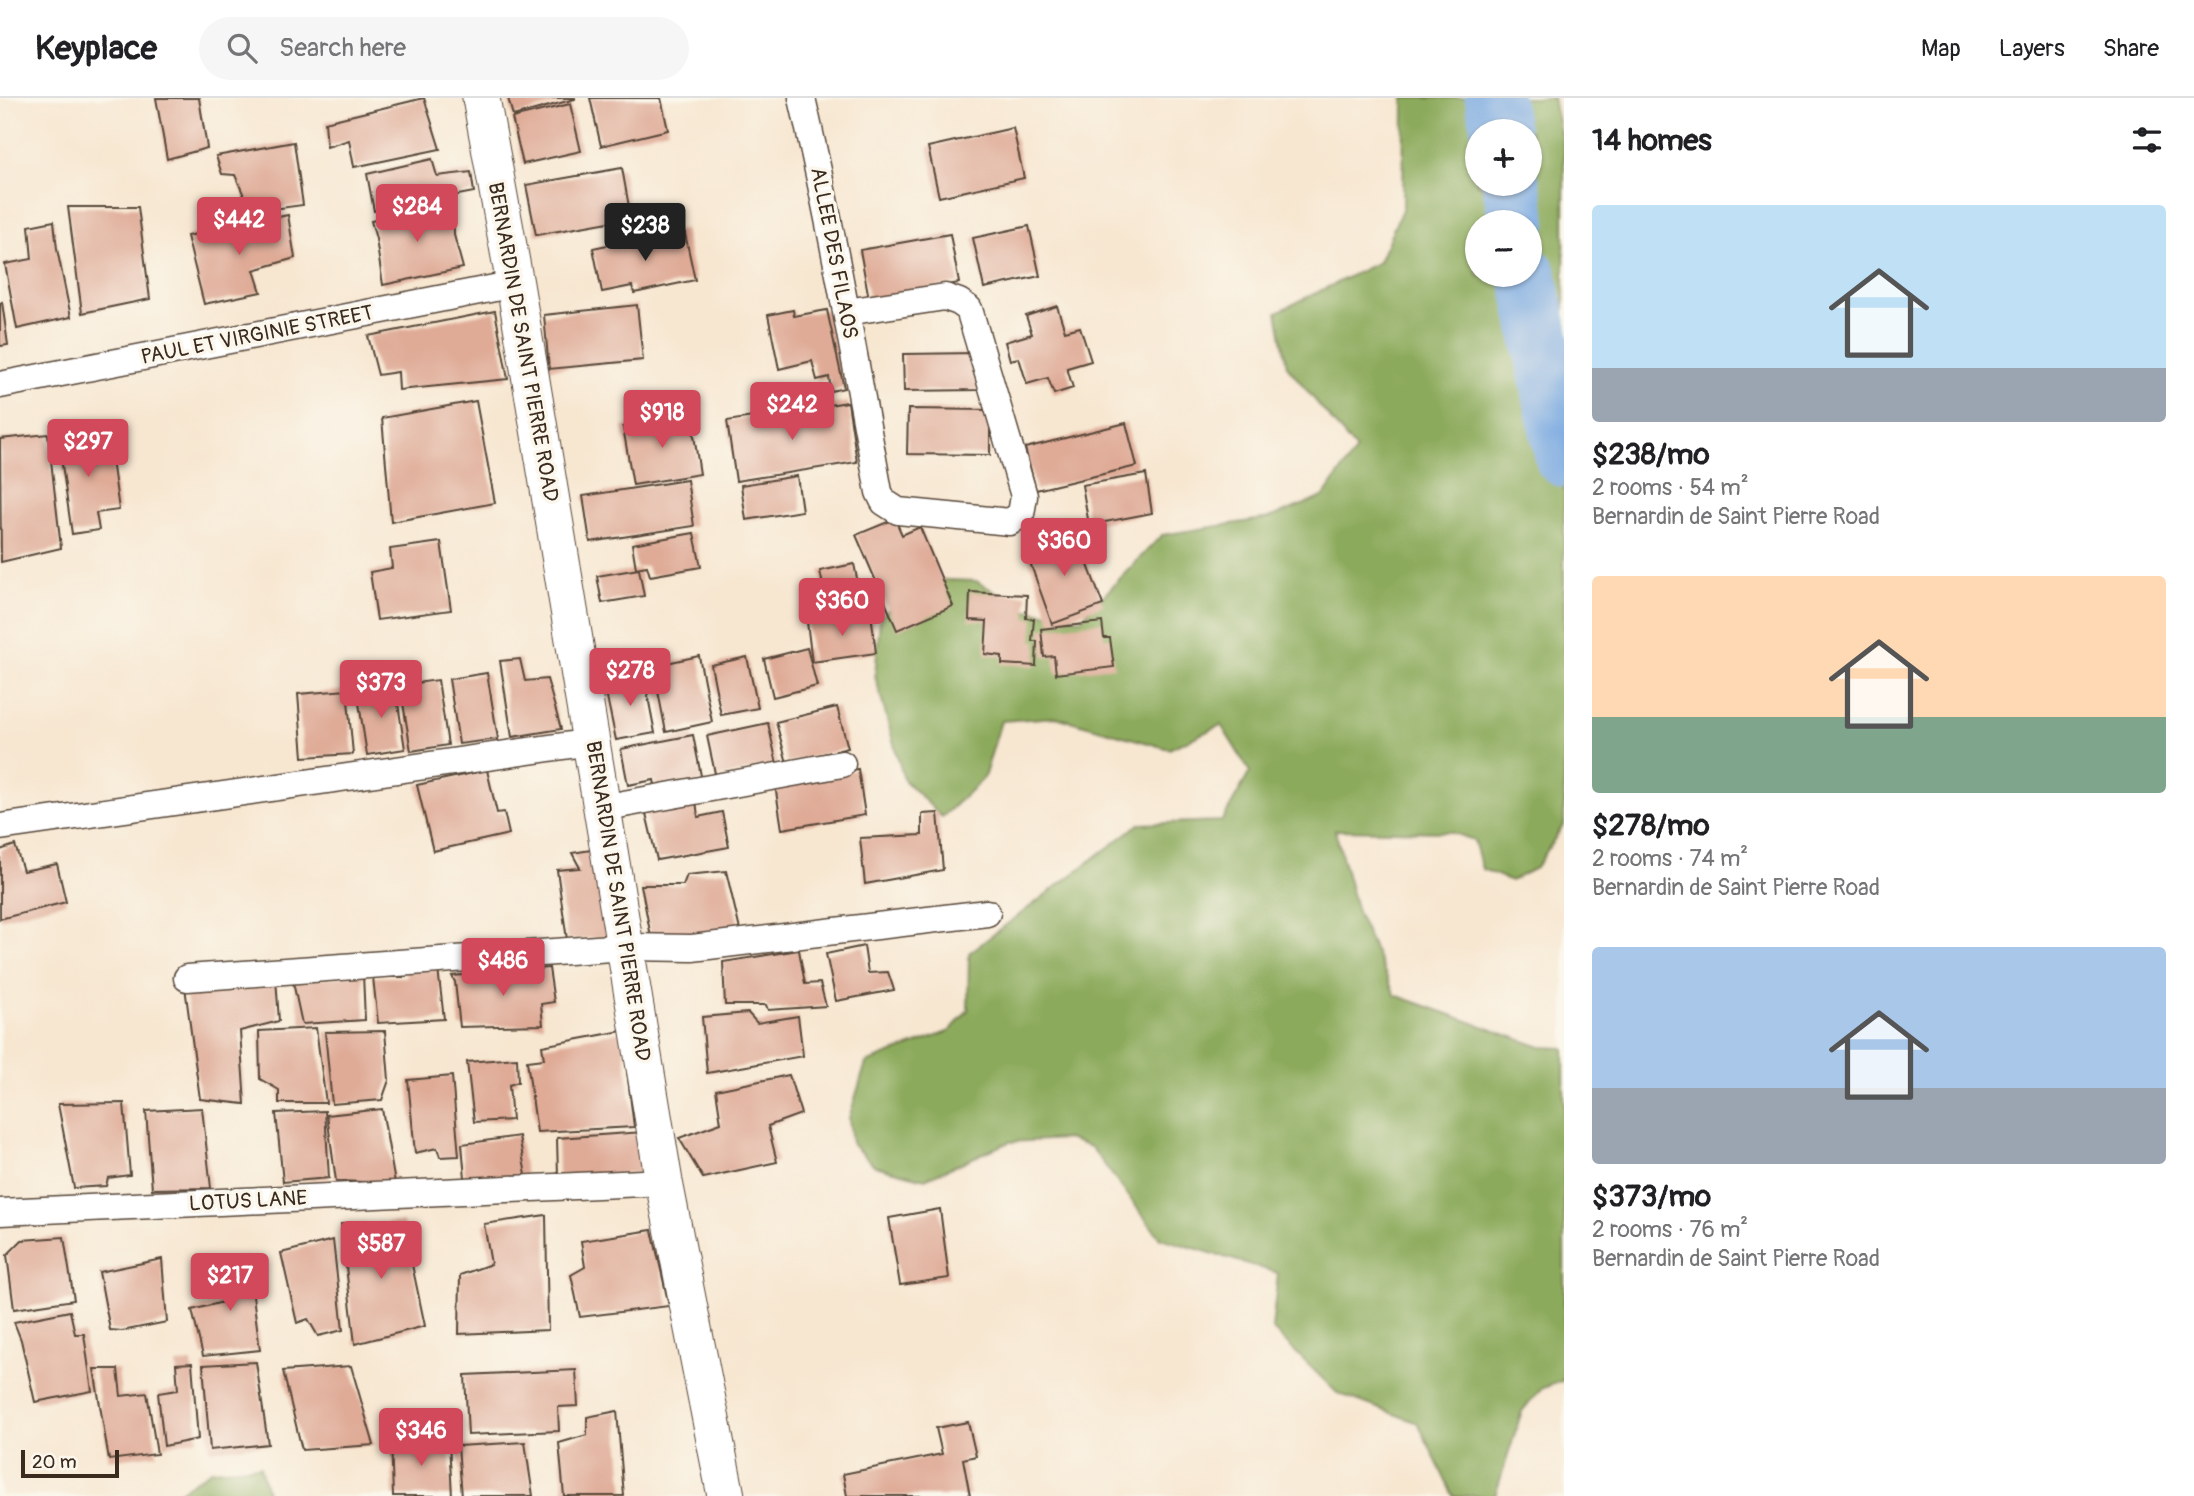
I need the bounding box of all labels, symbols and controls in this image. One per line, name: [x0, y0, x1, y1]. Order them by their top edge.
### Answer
search box: [199, 17, 689, 80]
text: Keyplace: [35, 28, 157, 69]
icon: search: [223, 29, 261, 67]
text: Search here: [279, 32, 406, 64]
text: Map: [1921, 34, 1961, 63]
text: Layers: [1999, 34, 2065, 63]
text: Share: [2103, 34, 2159, 63]
map controls: [1465, 119, 1542, 287]
button: +: [1465, 119, 1542, 196]
icon: filters: [2128, 121, 2166, 159]
text: 14 homes: [1592, 122, 1712, 159]
street label: ALLEE DES FILAOS: [804, 165, 864, 341]
street label: BERNARDIN DE SAINT PIERRE ROAD: [482, 180, 564, 504]
pin: $284: [376, 184, 458, 244]
text: $284: [392, 192, 442, 221]
pin: $442: [198, 198, 280, 257]
pin: $238: [604, 204, 686, 263]
text: $442: [213, 205, 265, 234]
button: −: [1465, 210, 1542, 287]
text: $238: [620, 211, 670, 240]
icon: home: [1816, 250, 1942, 376]
street label: PAUL ET VIRGINIE STREET: [139, 299, 376, 371]
pin: $242: [751, 382, 833, 442]
pin: $918: [621, 390, 703, 450]
text: $242: [766, 390, 818, 419]
text: $918: [640, 398, 684, 427]
pin: $297: [47, 420, 129, 479]
text: $297: [63, 427, 113, 456]
text: $238/mo: [1592, 436, 1710, 473]
text: 2 rooms · 54 m²: [1592, 473, 1749, 502]
text: Bernardin de Saint Pierre Road: [1592, 502, 1880, 531]
pin: $360: [1023, 518, 1105, 578]
text: $360: [1037, 526, 1091, 555]
pin: $360: [801, 578, 883, 638]
text: $360: [815, 586, 869, 615]
icon: home: [1816, 621, 1942, 747]
pin: $278: [589, 648, 671, 708]
text: $278: [605, 656, 655, 685]
pin: $373: [340, 660, 422, 720]
text: $373: [356, 668, 406, 697]
street label: BERNARDIN DE SAINT PIERRE ROAD: [579, 739, 657, 1063]
text: $278/mo: [1592, 807, 1710, 844]
text: 2 rooms · 74 m²: [1592, 844, 1748, 873]
text: Bernardin de Saint Pierre Road: [1592, 873, 1880, 902]
pin: $486: [462, 939, 544, 998]
text: $486: [478, 946, 528, 975]
icon: home: [1816, 992, 1942, 1118]
text: $373/mo: [1592, 1178, 1711, 1215]
street label: LOTUS LANE: [188, 1184, 308, 1218]
text: 2 rooms · 76 m²: [1592, 1215, 1748, 1244]
pin: $587: [340, 1222, 422, 1281]
text: $587: [357, 1229, 405, 1258]
text: Bernardin de Saint Pierre Road: [1592, 1244, 1880, 1273]
pin: $217: [189, 1254, 271, 1313]
text: $217: [207, 1261, 253, 1290]
pin: $346: [380, 1408, 462, 1468]
text: $346: [395, 1416, 447, 1445]
scale bar: [21, 1447, 119, 1479]
text: 20 m: [32, 1450, 77, 1474]

